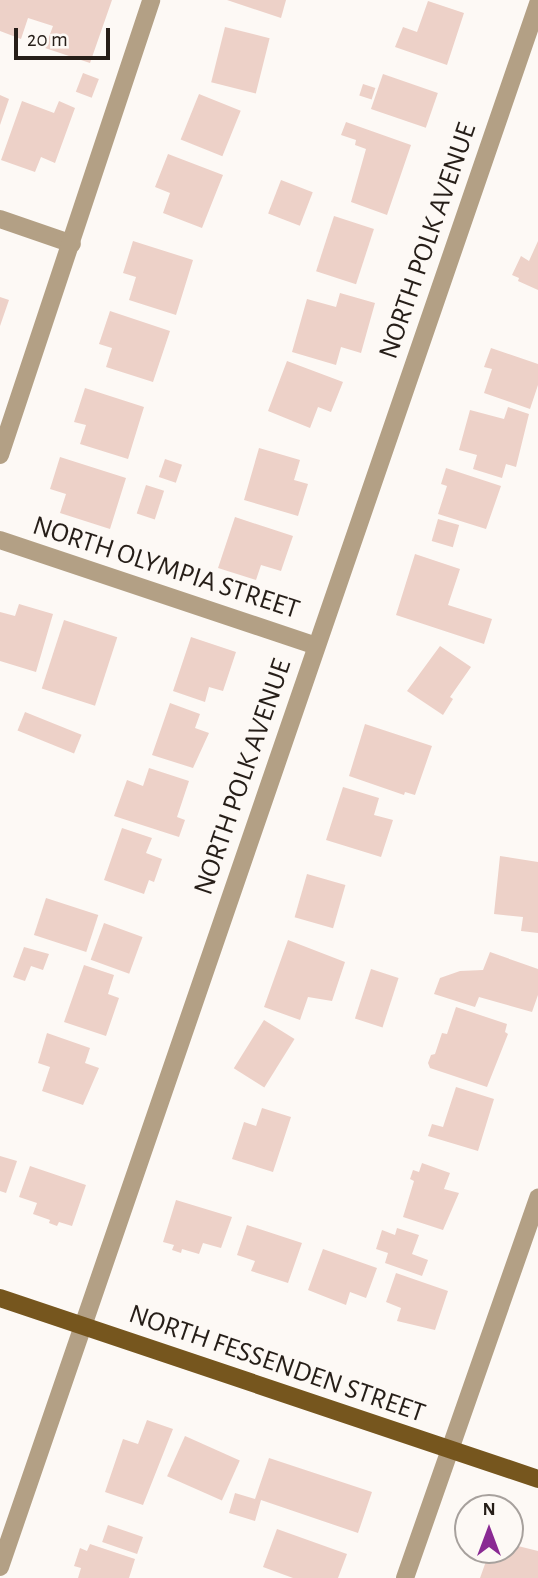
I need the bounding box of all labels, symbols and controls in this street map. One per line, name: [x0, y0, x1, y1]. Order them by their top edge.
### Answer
scale bar: [18, 14, 114, 58]
text: 20 m: [27, 29, 68, 50]
street label: NORTH POLK AVENUE: [372, 119, 484, 363]
street label: NORTH OLYMPIA STREET: [28, 509, 304, 627]
street label: NORTH POLK AVENUE: [187, 655, 299, 899]
street label: NORTH FESSENDEN STREET: [124, 1297, 430, 1431]
north arrow: [454, 1494, 524, 1564]
text: N: [482, 1500, 496, 1519]

